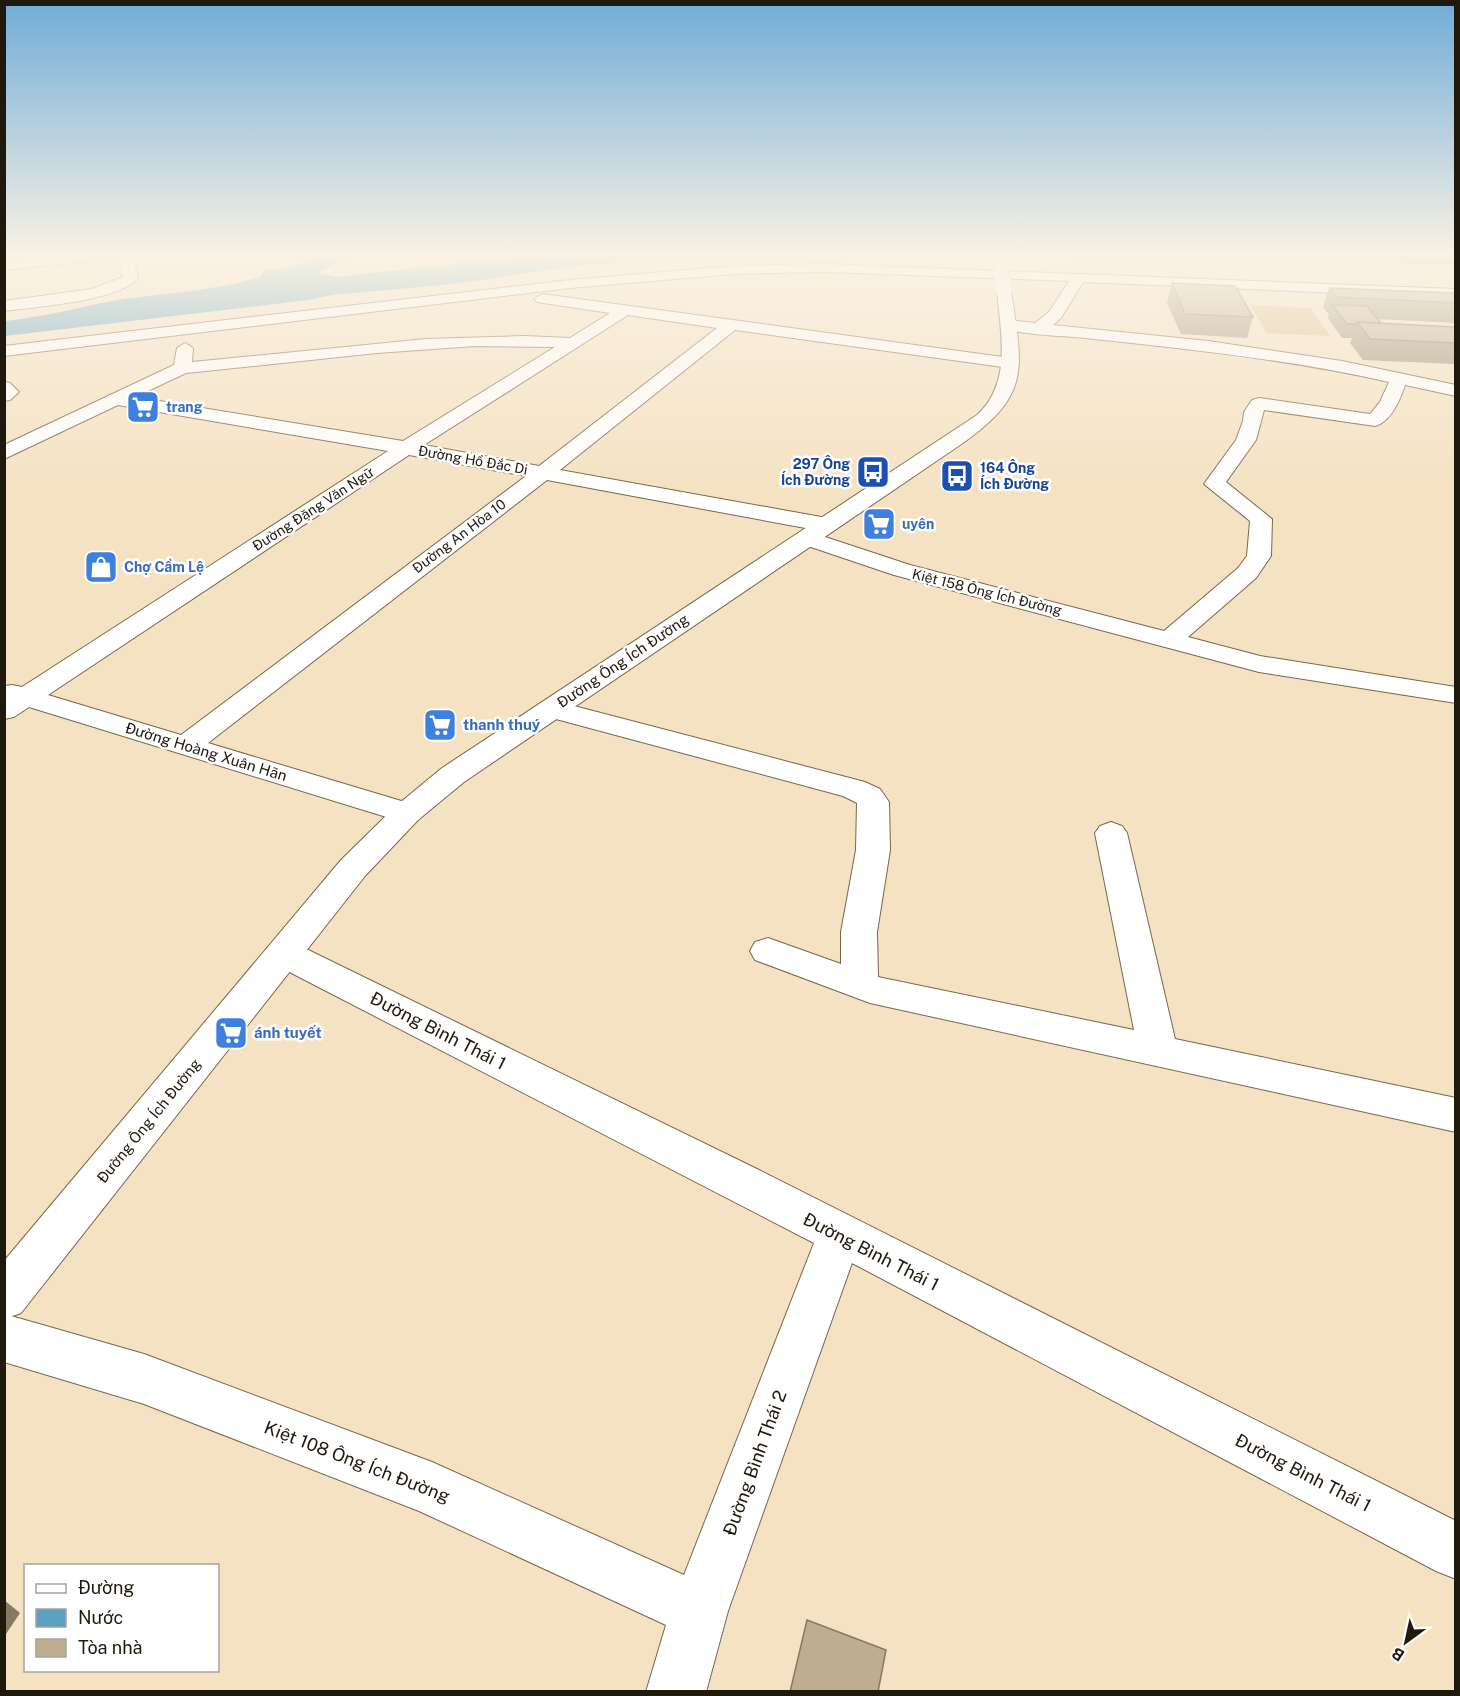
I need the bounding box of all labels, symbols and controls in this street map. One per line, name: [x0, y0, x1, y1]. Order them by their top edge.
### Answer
supermarket icon: trang: [125, 389, 161, 425]
place label: trang: [166, 399, 203, 415]
street label: Đường Hồ Đắc Di: [417, 442, 529, 478]
bus stop icon: 297 Ông Ích Đường: [855, 454, 891, 490]
place label: 297 Ông Ích Đường: [781, 455, 850, 488]
bus stop icon: 164 Ông Ích Đường: [939, 458, 975, 494]
place label: 164 Ông Ích Đường: [980, 459, 1049, 492]
street label: Đường Đặng Văn Ngữ: [250, 463, 377, 554]
street label: Đường An Hòa 10: [409, 496, 509, 576]
supermarket icon: uyên: [861, 506, 897, 542]
place label: uyên: [902, 516, 934, 532]
shop icon: Chợ Cẩm Lệ: [83, 549, 119, 585]
place label: Chợ Cẩm Lệ: [124, 558, 204, 575]
street label: Kiệt 158 Ông Ích Đường: [910, 565, 1064, 618]
street label: Đường Ông Ích Đường: [554, 610, 692, 711]
supermarket icon: thanh thuý: [422, 707, 458, 743]
place label: thanh thuý: [463, 716, 541, 733]
street label: Đường Hoàng Xuân Hãn: [123, 719, 289, 784]
street label: Đường Bình Thái 1: [367, 987, 510, 1074]
supermarket icon: ánh tuyết: [213, 1015, 249, 1051]
place label: ánh tuyết: [254, 1024, 322, 1041]
street label: Đường Ông Ích Đường: [93, 1055, 204, 1186]
street label: Đường Bình Thái 1: [800, 1208, 943, 1295]
street label: Đường Bình Thái 2: [718, 1387, 791, 1538]
street label: Kiệt 108 Ông Ích Đường: [261, 1415, 453, 1507]
street label: Đường Bình Thái 1: [1232, 1429, 1375, 1516]
legend: [24, 1564, 219, 1672]
text: Đường: [78, 1577, 135, 1598]
text: Nước: [78, 1607, 123, 1628]
north arrow: [1376, 1612, 1436, 1672]
text: Tòa nhà: [78, 1637, 143, 1658]
text: B: [1388, 1643, 1408, 1665]

